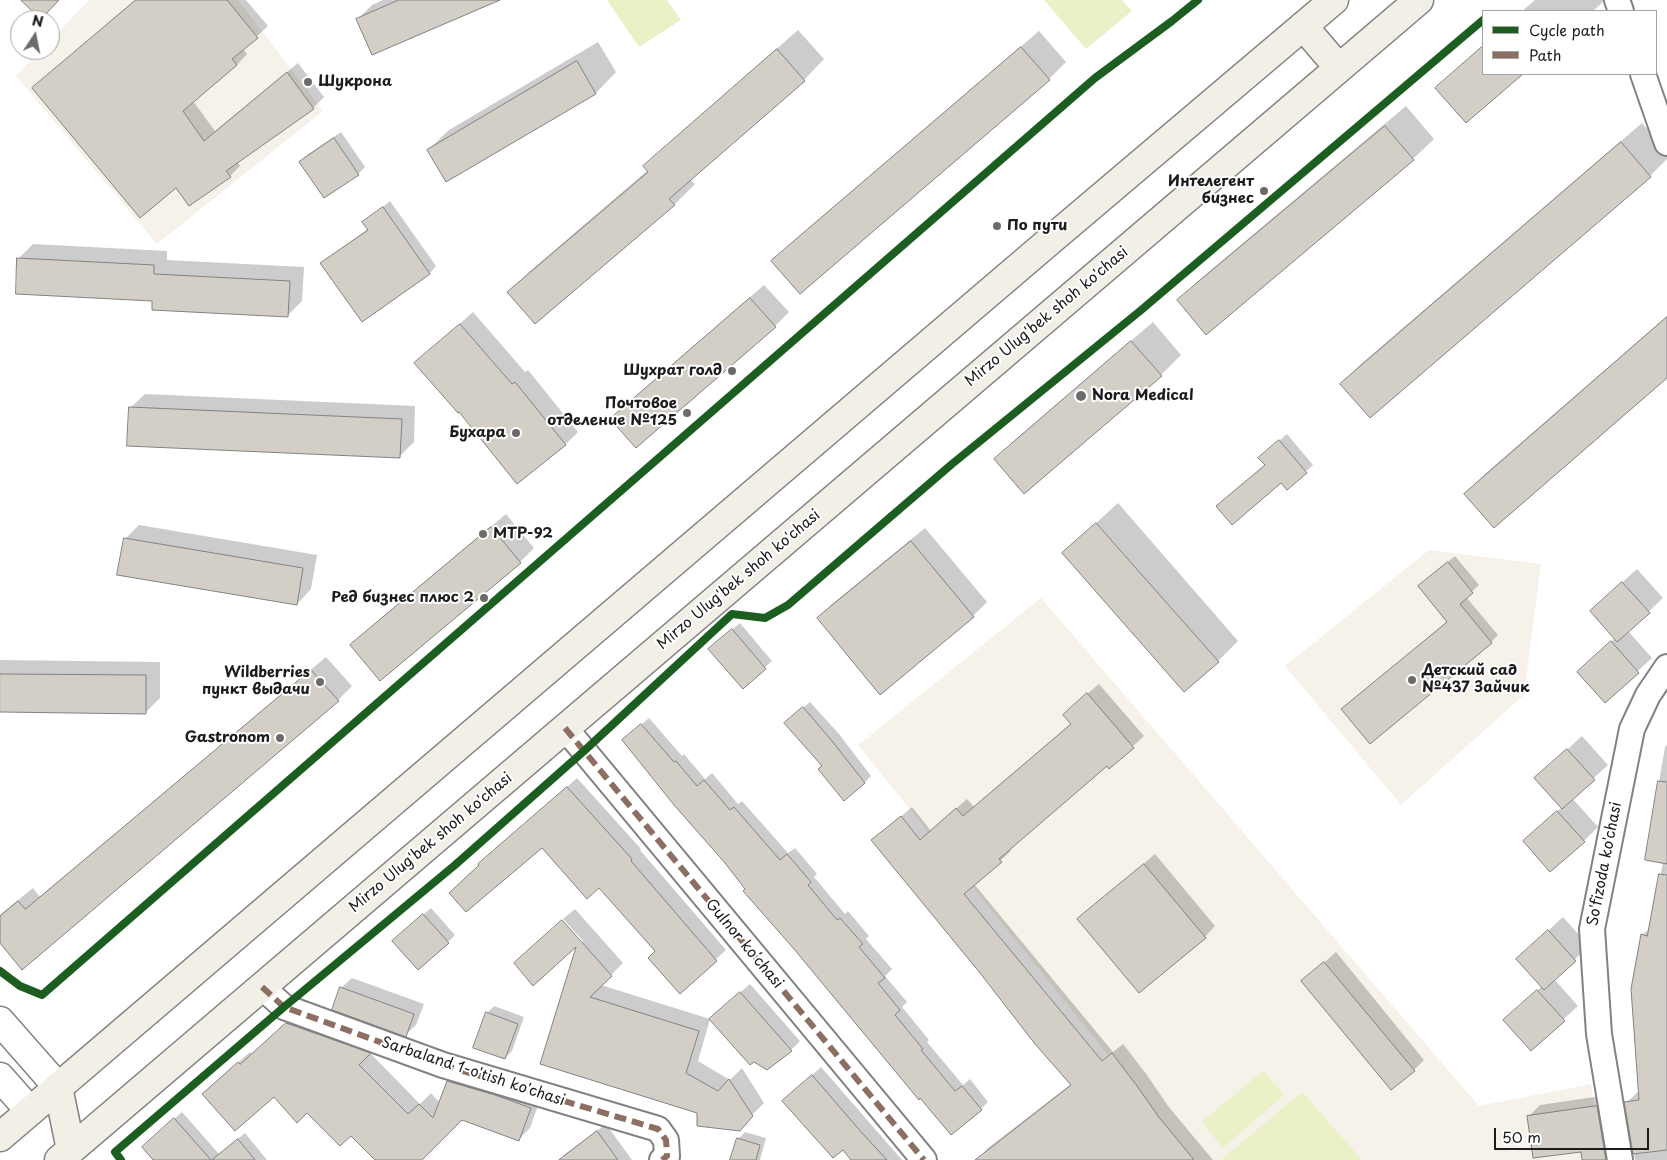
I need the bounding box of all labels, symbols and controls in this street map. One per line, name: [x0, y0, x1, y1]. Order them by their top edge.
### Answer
text: N: [30, 9, 45, 32]
north arrow: [10, 10, 60, 60]
legend: [1482, 10, 1657, 75]
text: Cycle path: [1529, 18, 1605, 41]
text: Path: [1529, 43, 1561, 66]
place label: Шукрона: [318, 73, 392, 91]
marker: Шукрона: [302, 76, 314, 88]
place label: Интелегент бизнес: [1168, 173, 1254, 208]
marker: Интелегент бизнес: [1258, 185, 1270, 197]
place label: По пути: [1007, 217, 1067, 235]
marker: По пути: [991, 220, 1003, 232]
street label: Mirzo Ulug'bek shoh ko'chasi: [962, 243, 1132, 391]
place label: Шухрат голд: [624, 362, 722, 380]
marker: Шухрат голд: [726, 365, 738, 377]
place label: Nora Medical: [1092, 387, 1194, 405]
marker: Nora Medical: [1074, 389, 1088, 403]
place label: Почтовое отделение №125: [547, 395, 677, 430]
marker: Почтовое отделение №125: [681, 407, 693, 419]
place label: Бухара: [449, 424, 506, 442]
marker: Бухара: [510, 427, 522, 439]
street label: Mirzo Ulug'bek shoh ko'chasi: [654, 506, 824, 654]
place label: MTP-92: [493, 525, 553, 543]
marker: MTP-92: [477, 528, 489, 540]
place label: Ред бизнес плюс 2: [331, 589, 474, 607]
marker: Ред бизнес плюс 2: [478, 592, 490, 604]
place label: Детский сад №437 Зайчик: [1422, 662, 1530, 697]
place label: Wildberries пункт выдачи: [202, 664, 310, 699]
marker: Детский сад №437 Зайчик: [1406, 674, 1418, 686]
marker: Wildberries пункт выдачи: [314, 676, 326, 688]
place label: Gastronom: [185, 729, 270, 747]
marker: Gastronom: [274, 732, 286, 744]
street label: Mirzo Ulug'bek shoh ko'chasi: [346, 769, 516, 917]
street label: So'fizoda ko'chasi: [1584, 801, 1626, 927]
street label: Gulnor koʻchasi: [701, 896, 787, 992]
street label: Sarbaland 1-o'tish ko'chasi: [379, 1034, 567, 1110]
scale bar: [1497, 1118, 1652, 1150]
text: 50 m: [1502, 1125, 1541, 1148]

